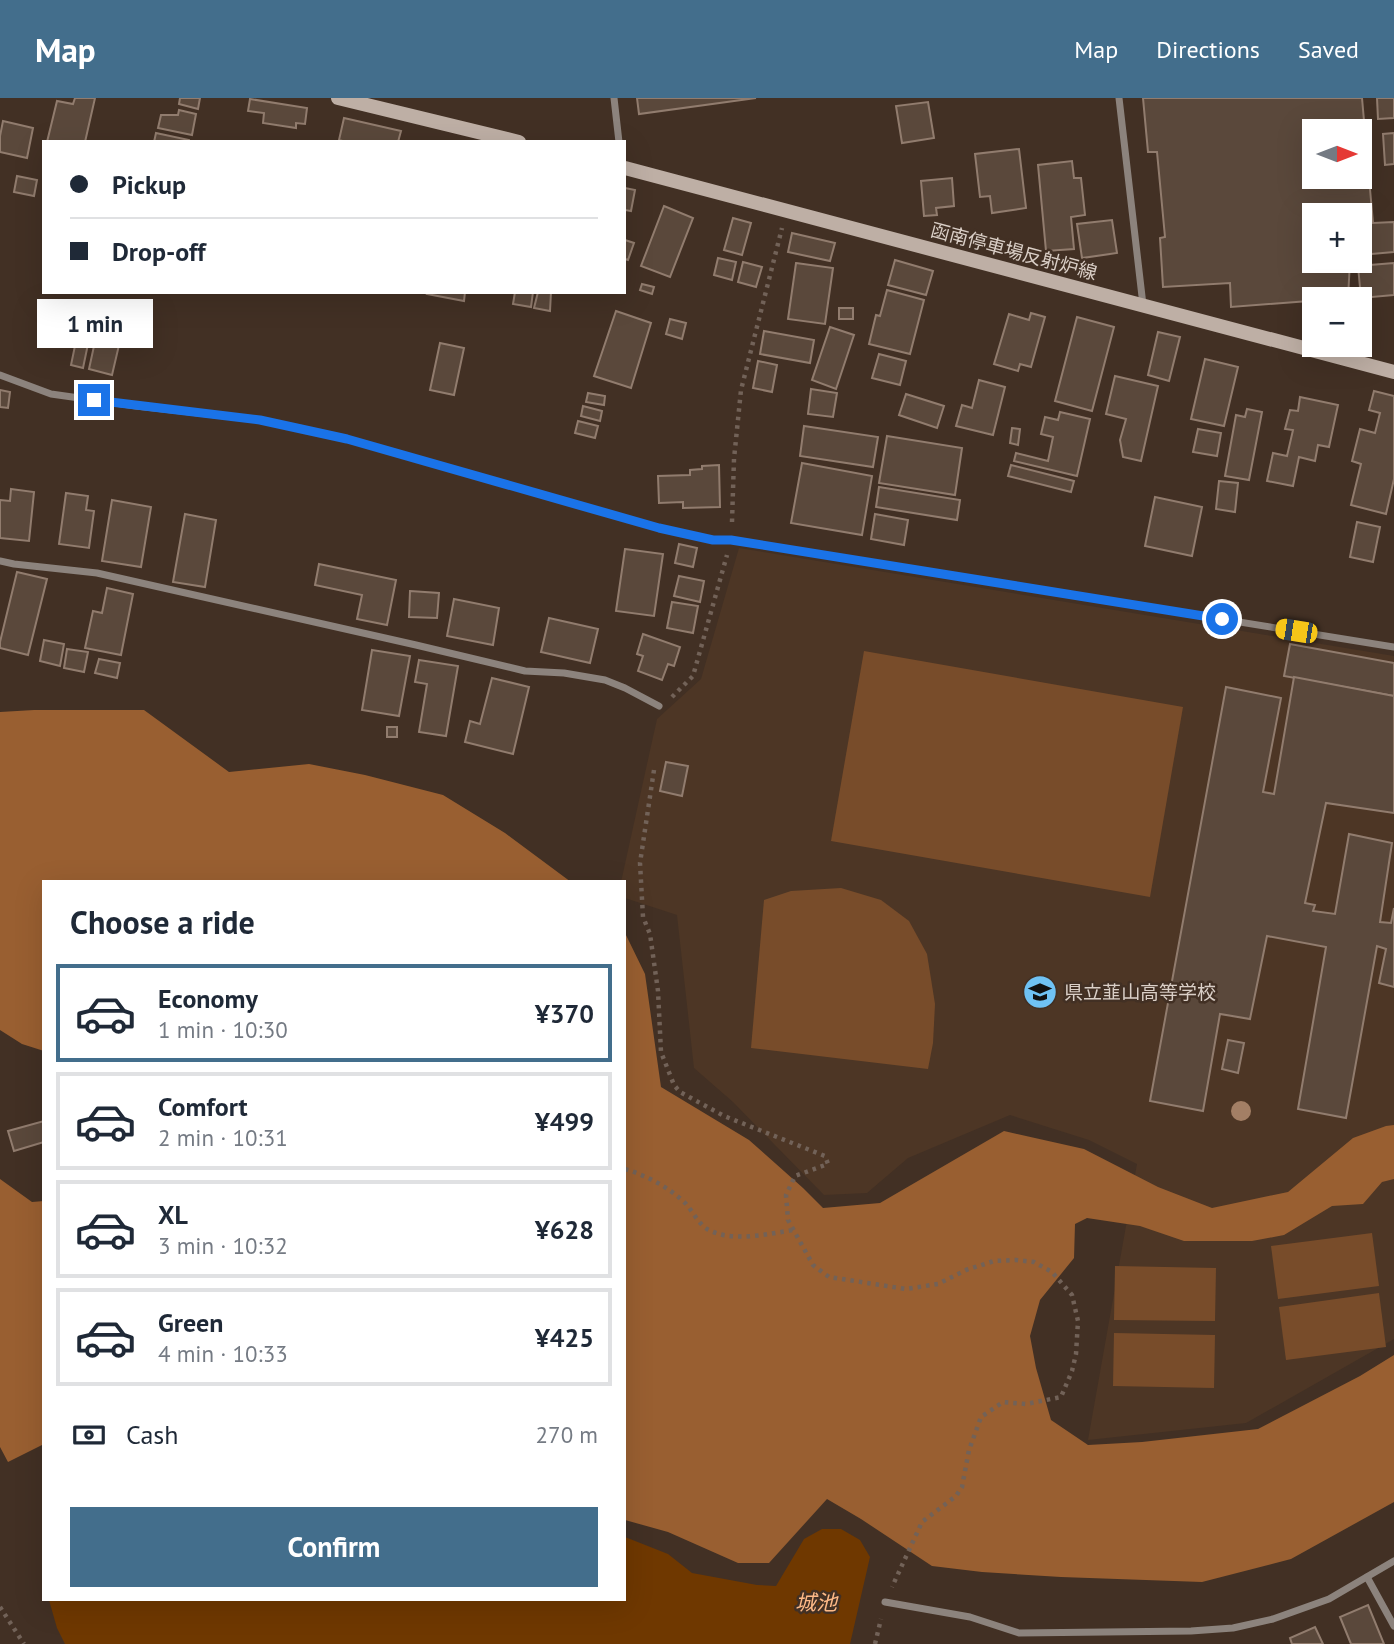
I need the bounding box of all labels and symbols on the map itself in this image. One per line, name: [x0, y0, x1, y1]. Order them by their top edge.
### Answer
north arrow: [1302, 119, 1372, 189]
street label: 函南停車場反射炉線: [928, 217, 1100, 285]
callout: 1 min: [36, 299, 152, 348]
route end: [78, 384, 110, 416]
route start: [1206, 603, 1238, 635]
car: [1274, 617, 1319, 645]
school or university icon: 県立韮山高等学校: [1021, 973, 1059, 1011]
place label: 県立韮山高等学校: [1064, 980, 1216, 1004]
water label: 城池: [795, 1589, 839, 1616]

